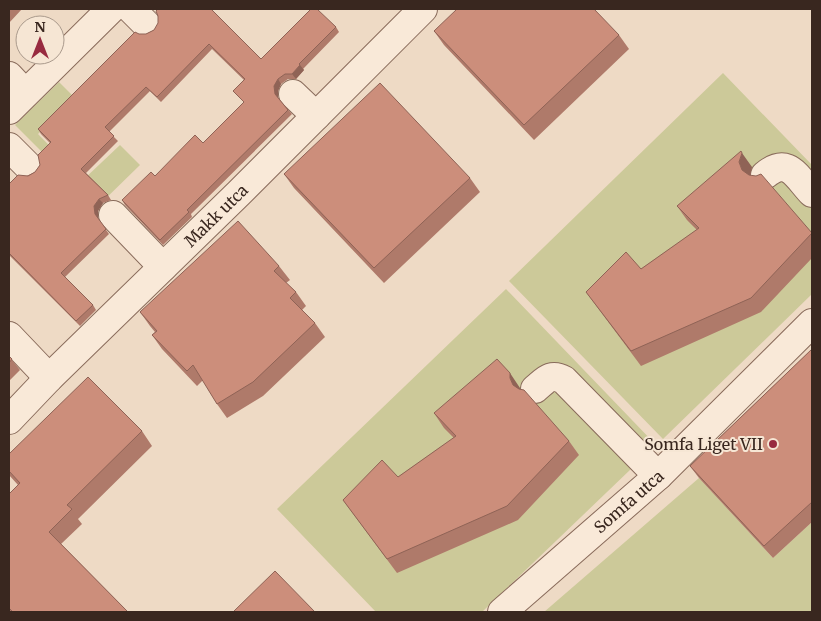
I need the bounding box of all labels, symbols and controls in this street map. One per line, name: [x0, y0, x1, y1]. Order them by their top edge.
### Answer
north arrow: [15, 15, 65, 65]
text: N: [34, 18, 46, 36]
street label: Makk utca: [180, 180, 252, 251]
place label: Somfa Liget VII: [644, 434, 763, 454]
marker: Somfa Liget VII: [767, 438, 779, 450]
street label: Somfa utca: [590, 466, 668, 537]

